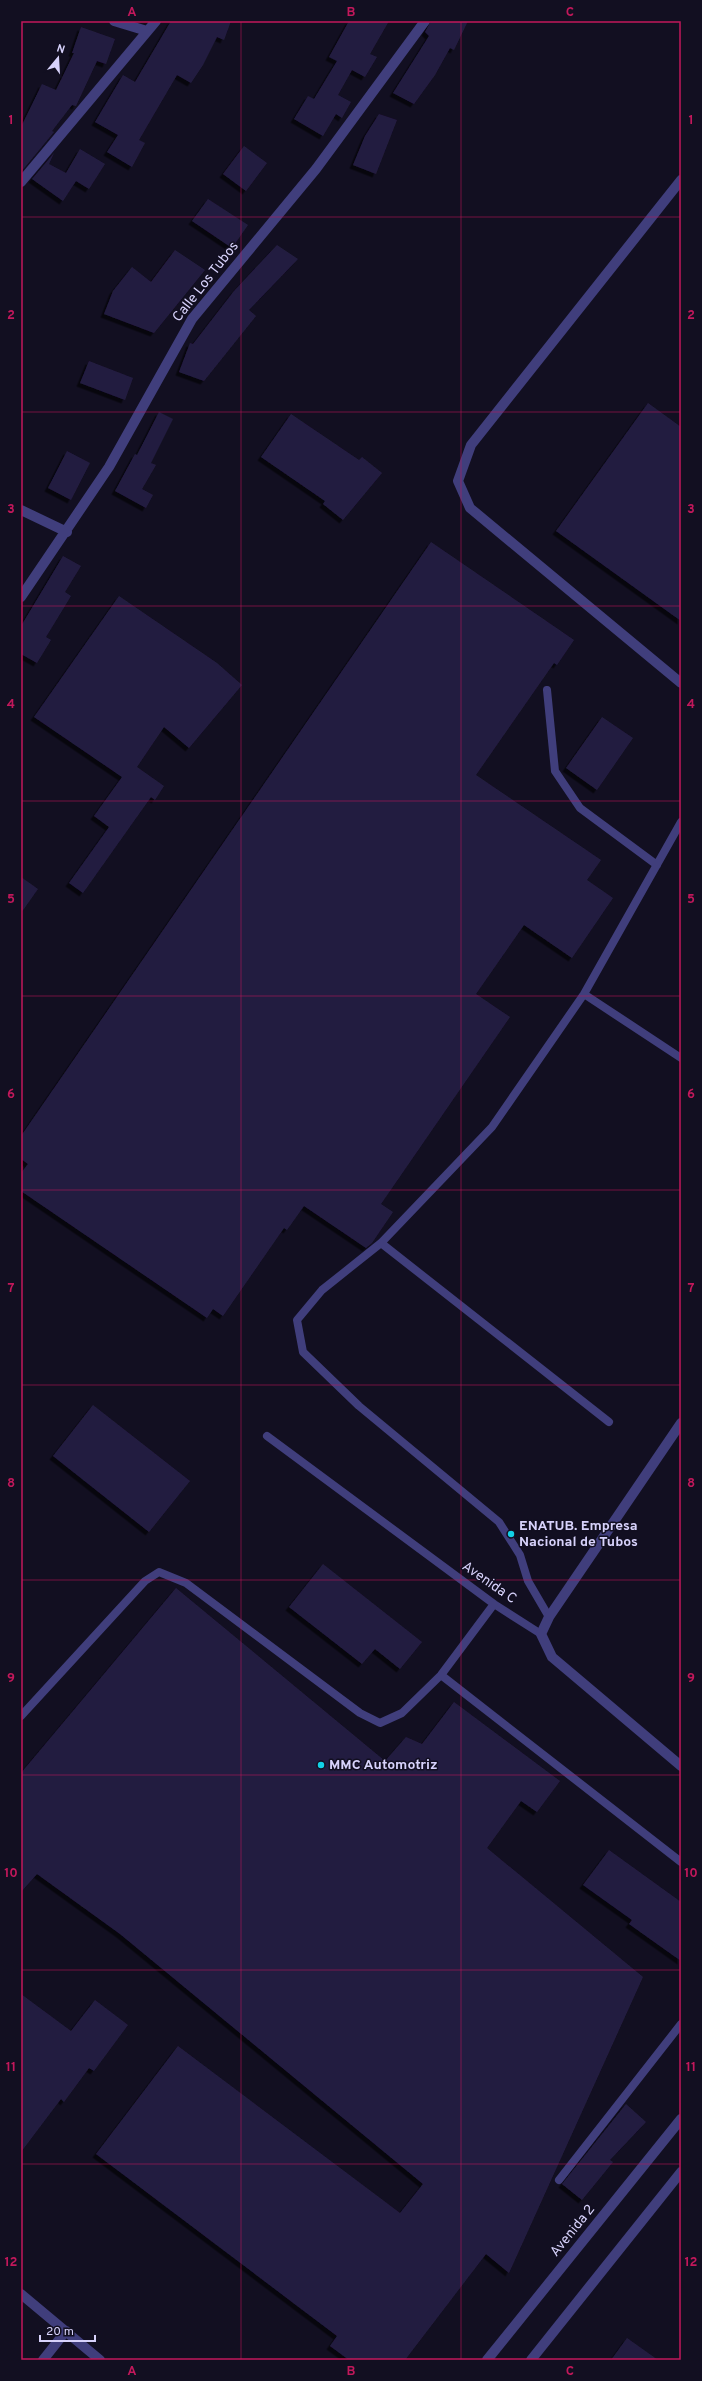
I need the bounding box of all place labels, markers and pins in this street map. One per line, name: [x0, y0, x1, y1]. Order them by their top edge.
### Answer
place label: ENATUB. Empresa Nacional de Tubos: [519, 1518, 638, 1551]
marker: ENATUB. Empresa Nacional de Tubos: [506, 1529, 516, 1539]
place label: MMC Automotriz: [329, 1757, 438, 1774]
marker: MMC Automotriz: [316, 1760, 326, 1770]

